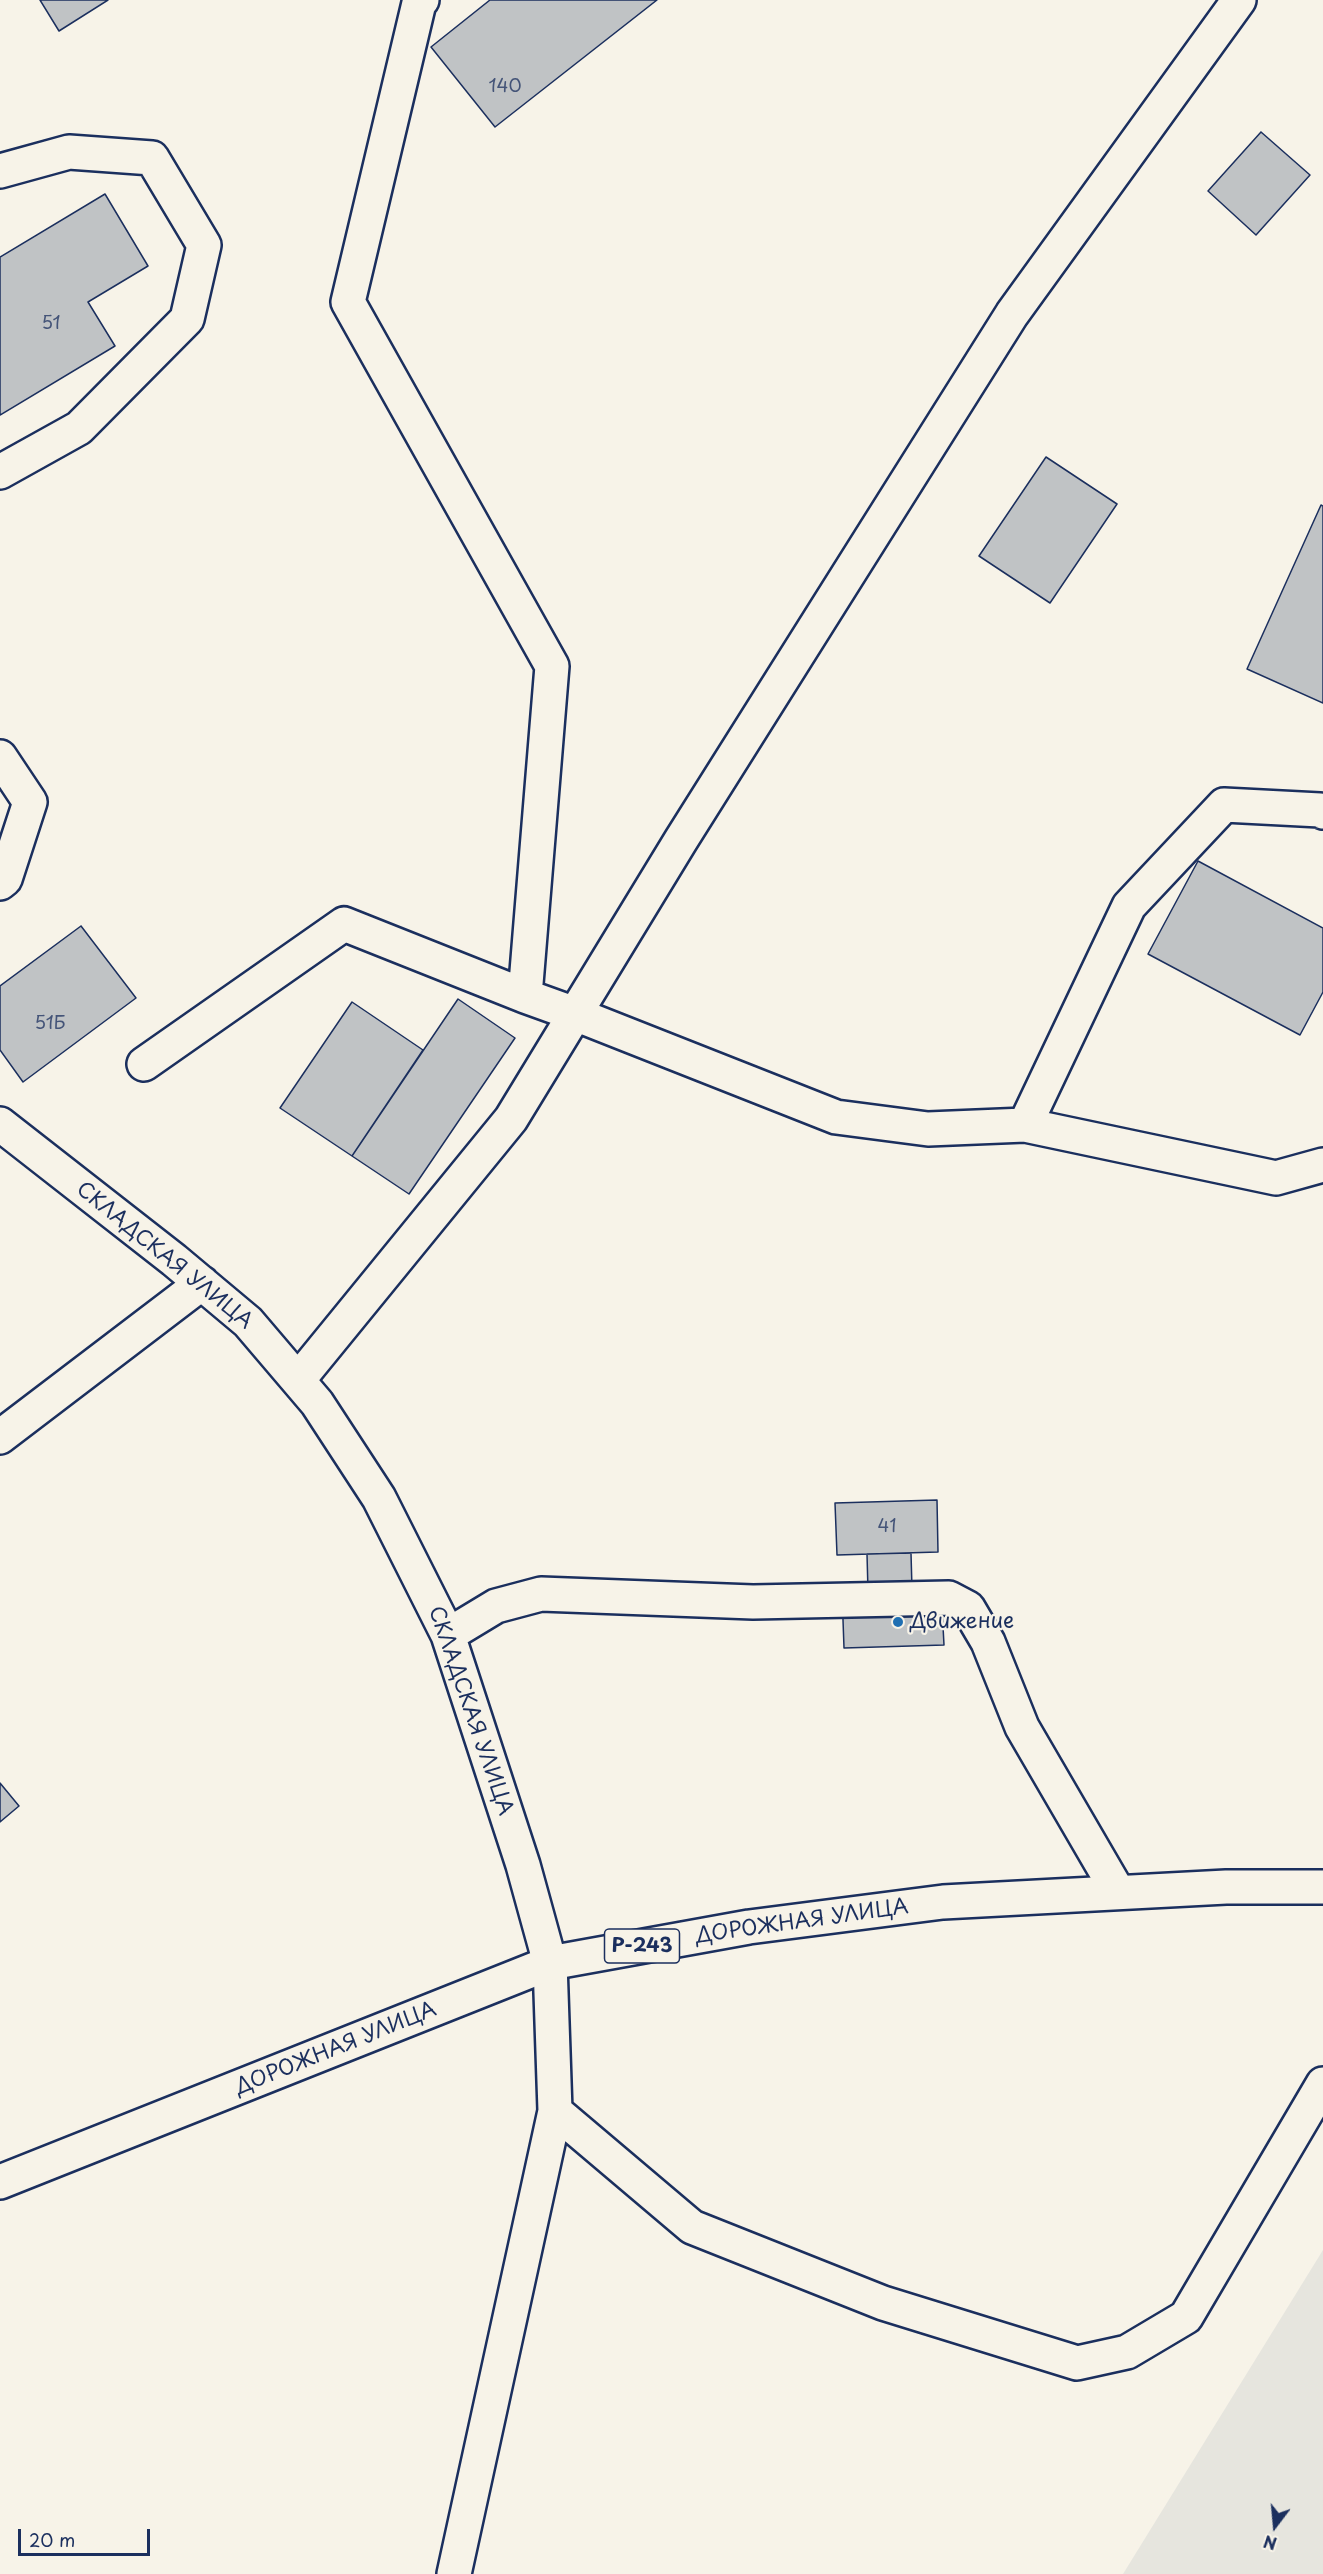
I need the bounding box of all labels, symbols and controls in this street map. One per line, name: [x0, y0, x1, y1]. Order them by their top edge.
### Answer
house number: 140: [488, 76, 522, 98]
house number: 51: [41, 313, 61, 335]
house number: 51Б: [35, 1013, 65, 1035]
street label: СКЛАДСКАЯ УЛИЦА: [71, 1177, 257, 1335]
house number: 41: [878, 1516, 896, 1538]
street label: СКЛАДСКАЯ УЛИЦА: [422, 1603, 518, 1819]
place label: Движение: [910, 1609, 1014, 1635]
marker: Движение: [891, 1615, 905, 1629]
street label: ДОРОЖНАЯ УЛИЦА: [694, 1895, 910, 1949]
road number: Р-243: [604, 1929, 680, 1963]
street label: ДОРОЖНАЯ УЛИЦА: [232, 1997, 440, 2101]
north arrow: [1245, 2496, 1305, 2556]
scale bar: [21, 2517, 153, 2555]
text: 20 m: [29, 2526, 75, 2553]
text: N: [1261, 2530, 1279, 2557]

